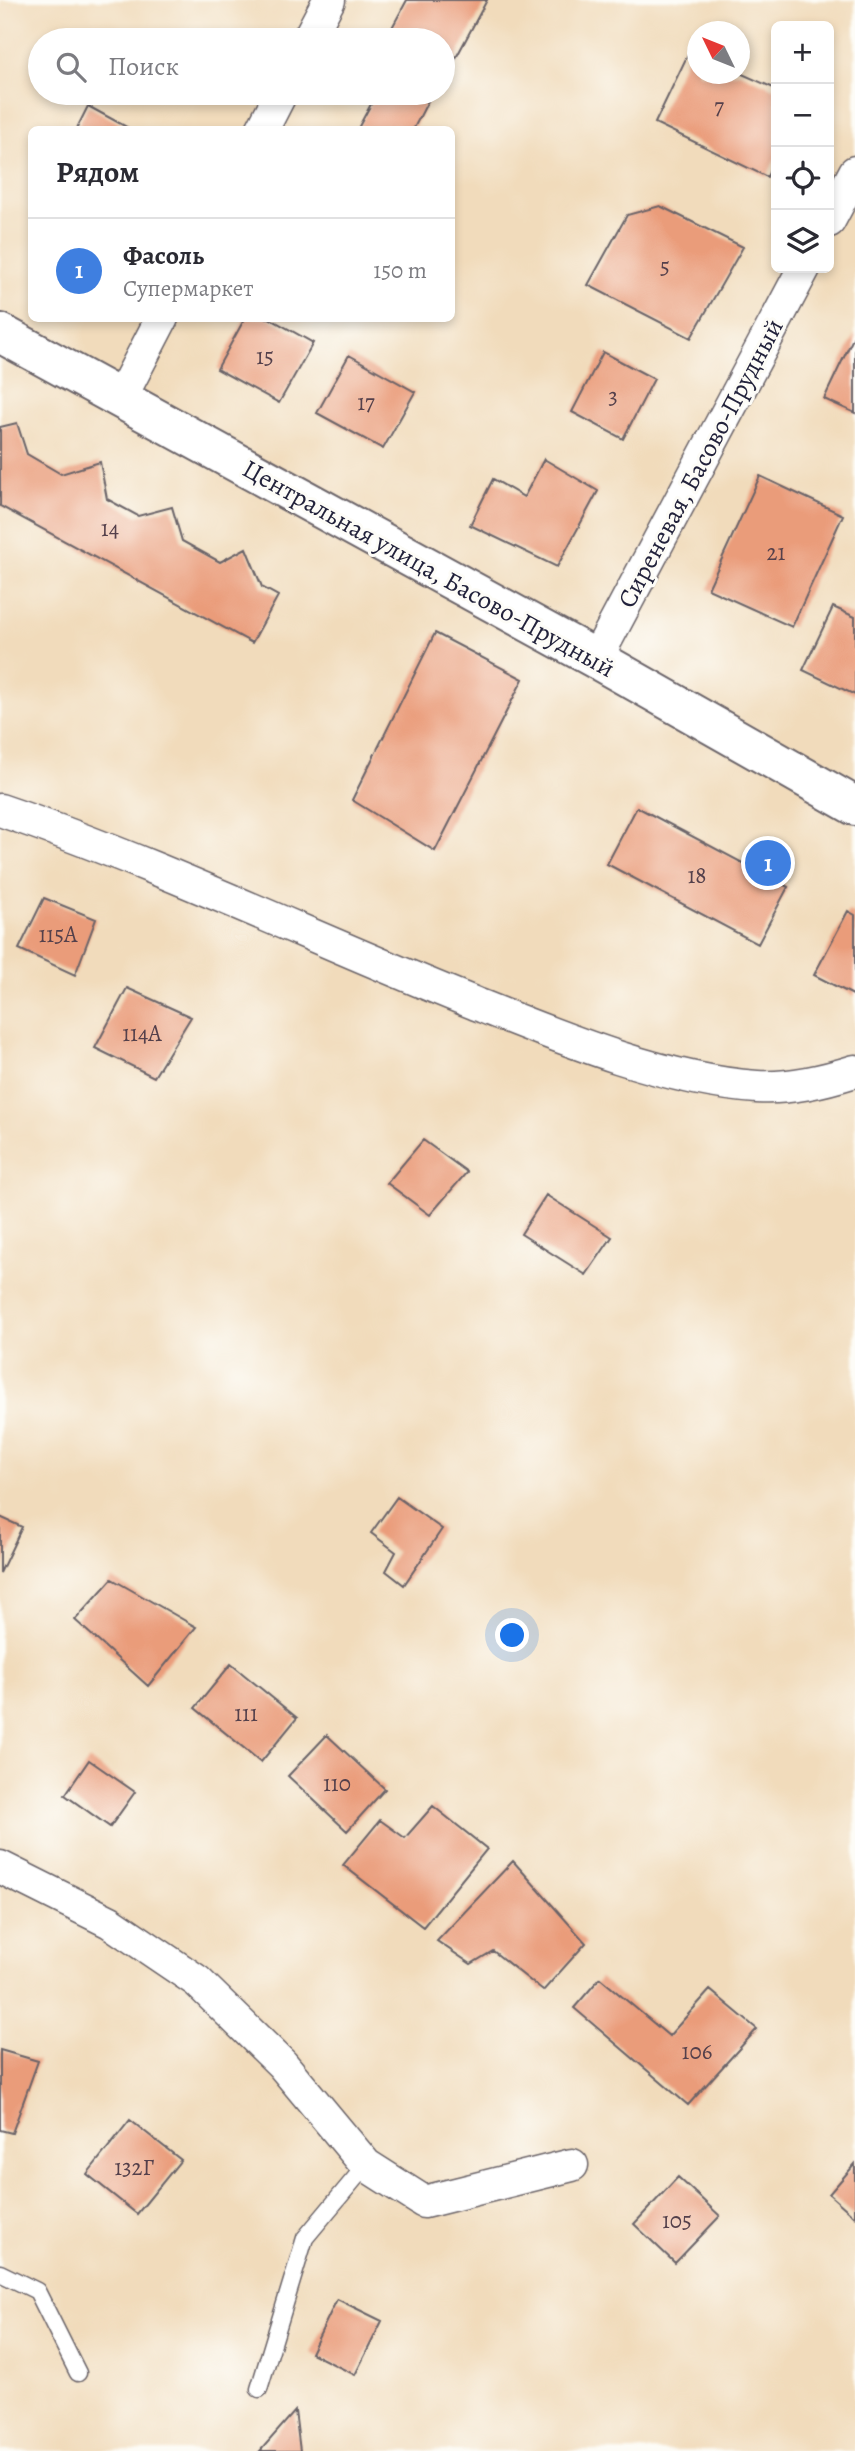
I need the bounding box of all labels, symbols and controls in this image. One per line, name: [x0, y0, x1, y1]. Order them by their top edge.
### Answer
north arrow: [687, 21, 750, 84]
map controls: [771, 21, 834, 273]
button: +: [771, 21, 834, 84]
search box: [28, 28, 455, 105]
icon: search: [52, 48, 90, 86]
text: Поиск: [108, 49, 179, 84]
button: −: [771, 84, 834, 147]
house number: 7: [714, 91, 724, 122]
button: locate: [771, 147, 834, 210]
text: Рядом: [56, 152, 139, 192]
button: layers: [771, 210, 834, 273]
text: Фасоль: [123, 238, 204, 273]
house number: 5: [660, 251, 670, 282]
text: 1: [75, 255, 83, 286]
text: 150 m: [373, 255, 427, 286]
text: Супермаркет: [123, 273, 254, 304]
street label: Сиреневая, Басово-Прудный: [609, 313, 792, 614]
house number: 15: [256, 341, 274, 372]
house number: 3: [608, 381, 618, 412]
house number: 17: [357, 387, 375, 418]
street label: Центральная улица, Басово-Прудный: [236, 451, 621, 686]
house number: 14: [101, 513, 119, 544]
house number: 21: [767, 537, 786, 568]
pin: 1: [745, 837, 791, 889]
house number: 18: [687, 860, 707, 891]
house number: 115А: [38, 919, 78, 950]
house number: 114А: [122, 1018, 162, 1049]
your location: [495, 1618, 529, 1652]
house number: 111: [234, 1698, 258, 1729]
house number: 110: [323, 1768, 351, 1799]
house number: 106: [682, 2036, 712, 2067]
house number: 132Г: [114, 2152, 155, 2183]
house number: 105: [662, 2205, 692, 2236]

